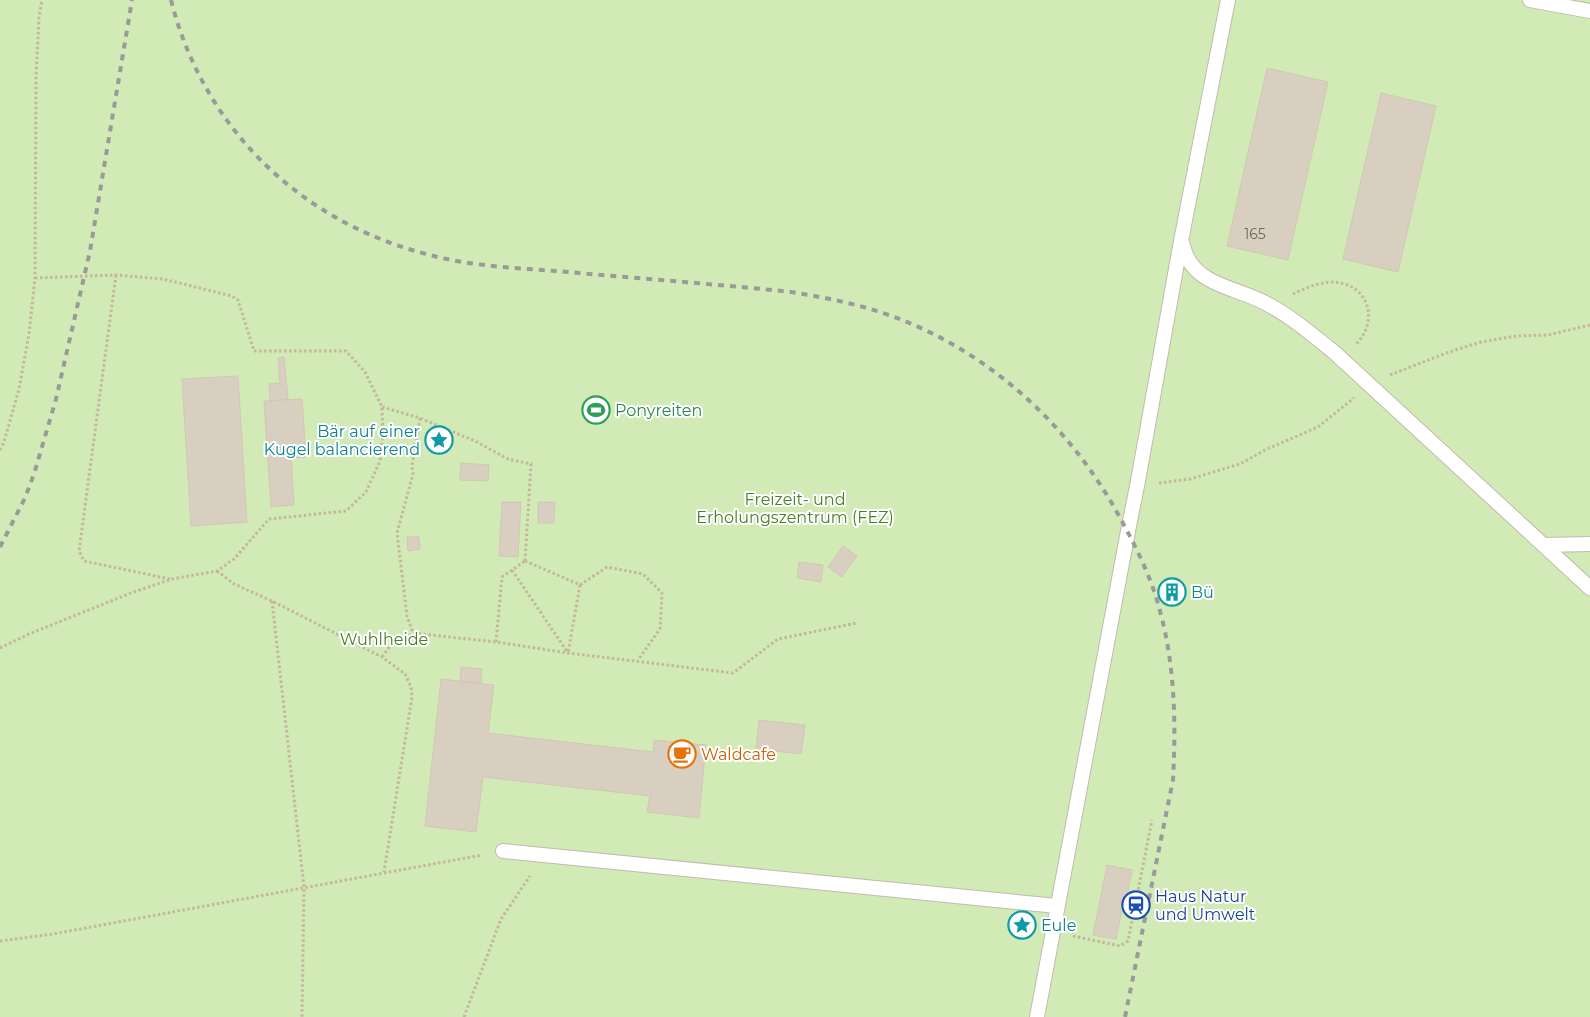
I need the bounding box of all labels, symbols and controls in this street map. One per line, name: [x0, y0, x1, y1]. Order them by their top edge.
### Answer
house number: 165: [1244, 225, 1266, 243]
sports icon: Ponyreiten: [581, 395, 611, 425]
place label: Ponyreiten: [615, 401, 702, 420]
place label: Bär auf einer Kugel balancierend: [264, 422, 420, 459]
place icon: Bär auf einer Kugel balancierend: [424, 425, 454, 455]
park label: Freizeit- und Erholungszentrum (FEZ): [696, 490, 894, 527]
building icon: Bü: [1157, 577, 1187, 607]
place label: Bü: [1191, 583, 1214, 602]
park label: Wuhlheide: [340, 630, 428, 649]
cafe icon: Waldcafe: [667, 739, 697, 769]
place label: Waldcafe: [701, 745, 776, 764]
place label: Haus Natur und Umwelt: [1155, 887, 1256, 924]
station icon: Haus Natur und Umwelt: [1121, 890, 1151, 920]
place icon: Eule: [1007, 910, 1037, 940]
place label: Eule: [1041, 916, 1076, 935]

